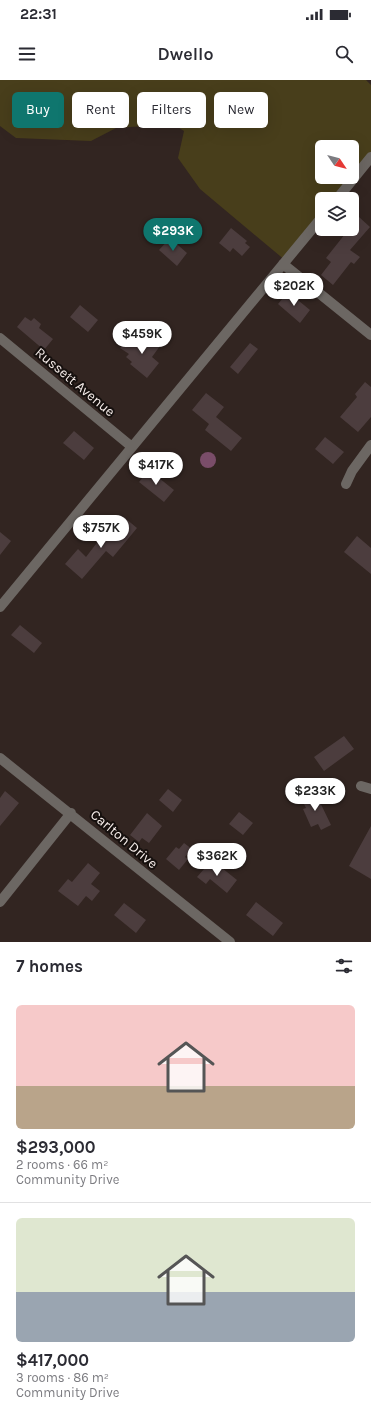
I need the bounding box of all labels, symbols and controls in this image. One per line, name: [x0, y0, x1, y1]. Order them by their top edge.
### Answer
text: 22:31: [20, 5, 57, 23]
icon: menu: [16, 43, 38, 65]
text: Dwello: [158, 43, 213, 65]
icon: search: [333, 43, 355, 65]
chip: Buy: [12, 92, 64, 128]
chip: Rent: [72, 92, 129, 128]
chip: Filters: [137, 92, 206, 128]
chip: New: [214, 92, 268, 128]
north arrow: [315, 140, 359, 184]
map controls: [315, 140, 359, 236]
button: layers: [315, 192, 359, 236]
pin: $293K: [145, 218, 201, 252]
text: $293K: [152, 223, 194, 238]
pin: $202K: [266, 273, 322, 307]
text: $202K: [273, 278, 315, 293]
pin: $459K: [114, 321, 170, 355]
text: $459K: [122, 326, 162, 341]
street label: Russett Avenue: [32, 344, 118, 420]
pin: $417K: [128, 452, 184, 486]
text: $417K: [138, 457, 174, 472]
pin: $757K: [73, 515, 129, 549]
text: $757K: [82, 520, 120, 535]
pin: $233K: [287, 778, 343, 812]
text: $233K: [294, 783, 336, 798]
street label: Carlton Drive: [87, 806, 161, 872]
pin: $362K: [189, 843, 245, 877]
text: $362K: [196, 848, 238, 863]
icon: filters: [333, 955, 355, 977]
text: 7 homes: [16, 956, 83, 976]
icon: home: [150, 1031, 222, 1103]
text: $293,000: [16, 1137, 96, 1157]
text: 2 rooms · 66 m²: [16, 1157, 108, 1172]
text: Community Drive: [16, 1172, 119, 1187]
icon: home: [150, 1244, 222, 1316]
text: $417,000: [16, 1350, 89, 1370]
text: 3 rooms · 86 m²: [16, 1370, 109, 1385]
text: Community Drive: [16, 1385, 119, 1400]

